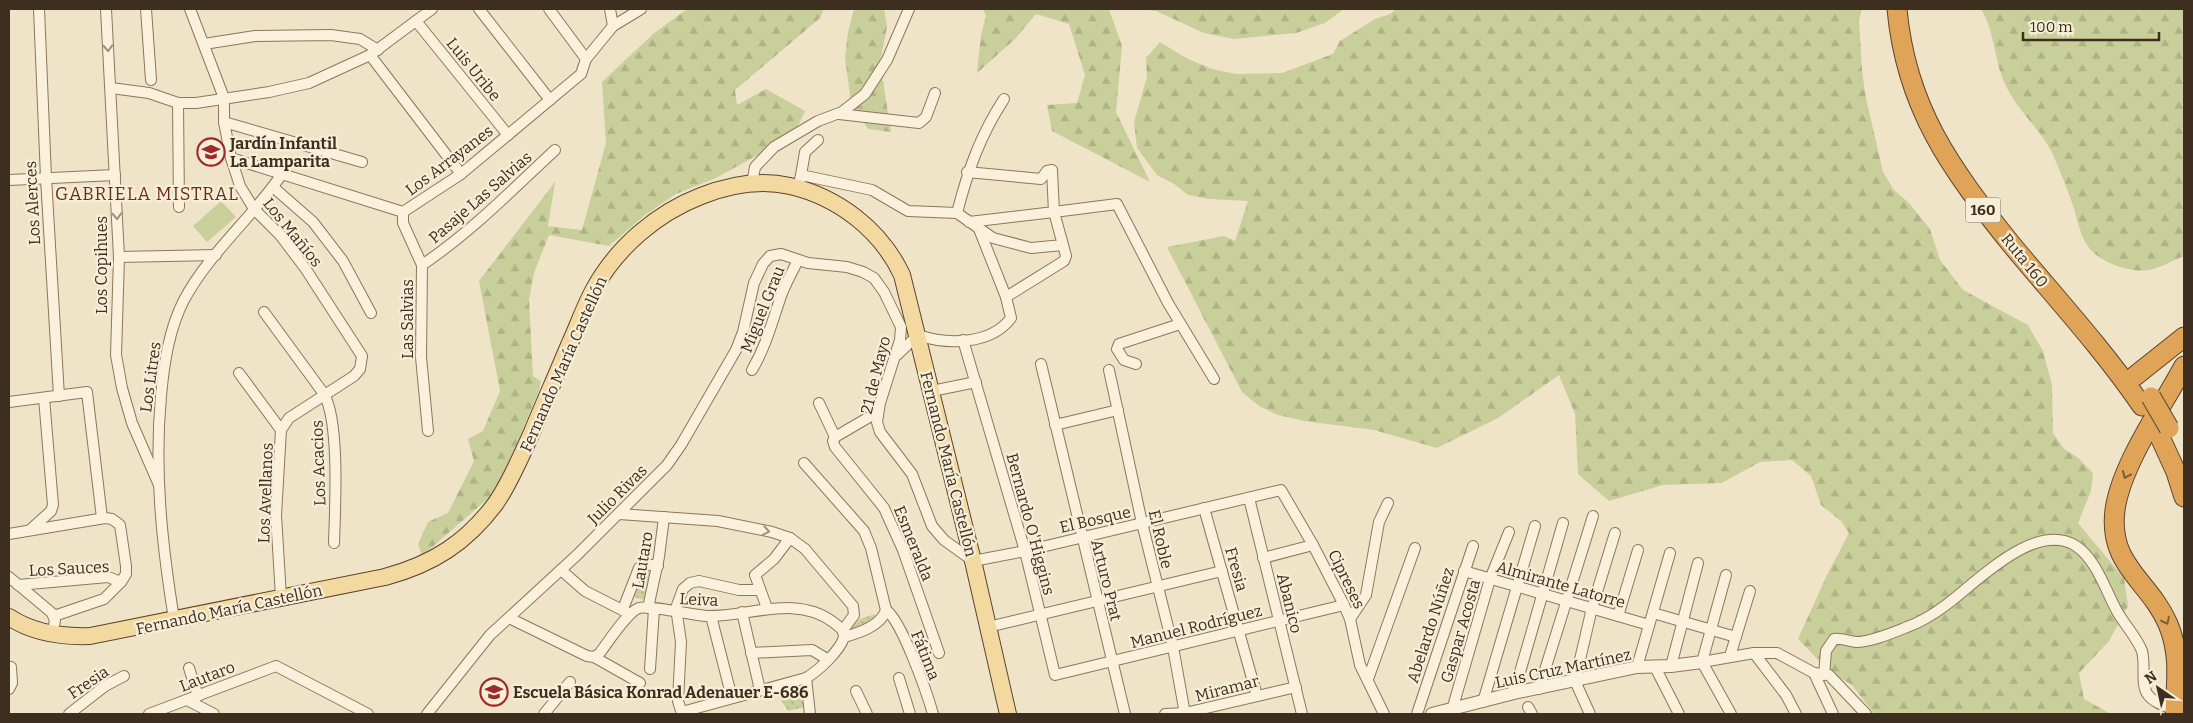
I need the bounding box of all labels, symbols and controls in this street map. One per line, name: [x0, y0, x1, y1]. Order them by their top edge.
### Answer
scale bar: [2023, 10, 2159, 42]
text: 100 m: [2030, 18, 2073, 36]
street label: Luis Uribe: [442, 34, 505, 105]
one-way arrow: [103, 45, 114, 53]
street label: Los Arrayanes: [402, 121, 497, 200]
place label: Jardín Infantil La Lamparita: [229, 134, 337, 171]
school or university icon: Jardín Infantil La Lamparita: [196, 137, 226, 167]
street label: Pasaje Las Salvias: [425, 147, 536, 247]
street label: Los Alerces: [21, 160, 44, 246]
district label: GABRIELA MISTRAL: [55, 183, 239, 205]
street label: Los Mañíos: [259, 194, 326, 271]
road number: 160: [1966, 198, 2000, 222]
one-way arrow: [112, 212, 123, 220]
street label: Los Copihues: [92, 216, 111, 314]
street label: Ruta 160: [1997, 229, 2052, 291]
street label: Miguel Grau: [737, 263, 788, 355]
street label: Fernando María Castellón: [516, 273, 611, 455]
street label: Las Salvias: [398, 279, 417, 359]
street label: 21 de Mayo: [857, 334, 894, 416]
street label: Los Litres: [136, 341, 165, 414]
street label: Fernando María Castellón: [916, 370, 981, 559]
street label: Los Acacios: [308, 420, 329, 506]
street label: Los Avellanos: [254, 442, 277, 544]
street label: Bernardo O'Higgins: [1002, 451, 1059, 597]
street label: Julio Rivas: [583, 461, 651, 529]
one-way arrow: [2121, 470, 2132, 479]
street label: El Bosque: [1058, 502, 1133, 537]
street label: Esmeralda: [890, 503, 937, 584]
street label: El Roble: [1145, 508, 1176, 570]
one-way arrow: [762, 525, 770, 536]
street label: Lautaro: [628, 530, 657, 590]
street label: Arturo Prat: [1087, 537, 1126, 623]
street label: Fresia: [1221, 545, 1252, 594]
street label: Cipreses: [1324, 546, 1369, 612]
street label: Los Sauces: [28, 557, 110, 580]
street label: Almirante Latorre: [1494, 557, 1628, 612]
street label: Abelardo Núñez: [1403, 565, 1458, 685]
street label: Abanico: [1273, 571, 1306, 635]
street label: Gaspar Acosta: [1437, 577, 1484, 685]
street label: Fernando María Castellón: [134, 580, 324, 639]
street label: Leiva: [679, 589, 719, 610]
street label: Manuel Rodríguez: [1128, 601, 1264, 652]
one-way arrow: [2160, 616, 2170, 625]
street label: Fátima: [907, 628, 944, 683]
street label: Luis Cruz Martínez: [1493, 645, 1633, 692]
street label: Lautaro: [177, 657, 237, 696]
street label: Fresia: [64, 662, 113, 703]
north arrow: [2133, 663, 2183, 713]
text: N: [2142, 667, 2160, 688]
street label: Miramar: [1193, 671, 1261, 706]
school or university icon: Escuela Básica Konrad Adenauer E-686: [479, 677, 509, 707]
place label: Escuela Básica Konrad Adenauer E-686: [513, 683, 809, 702]

